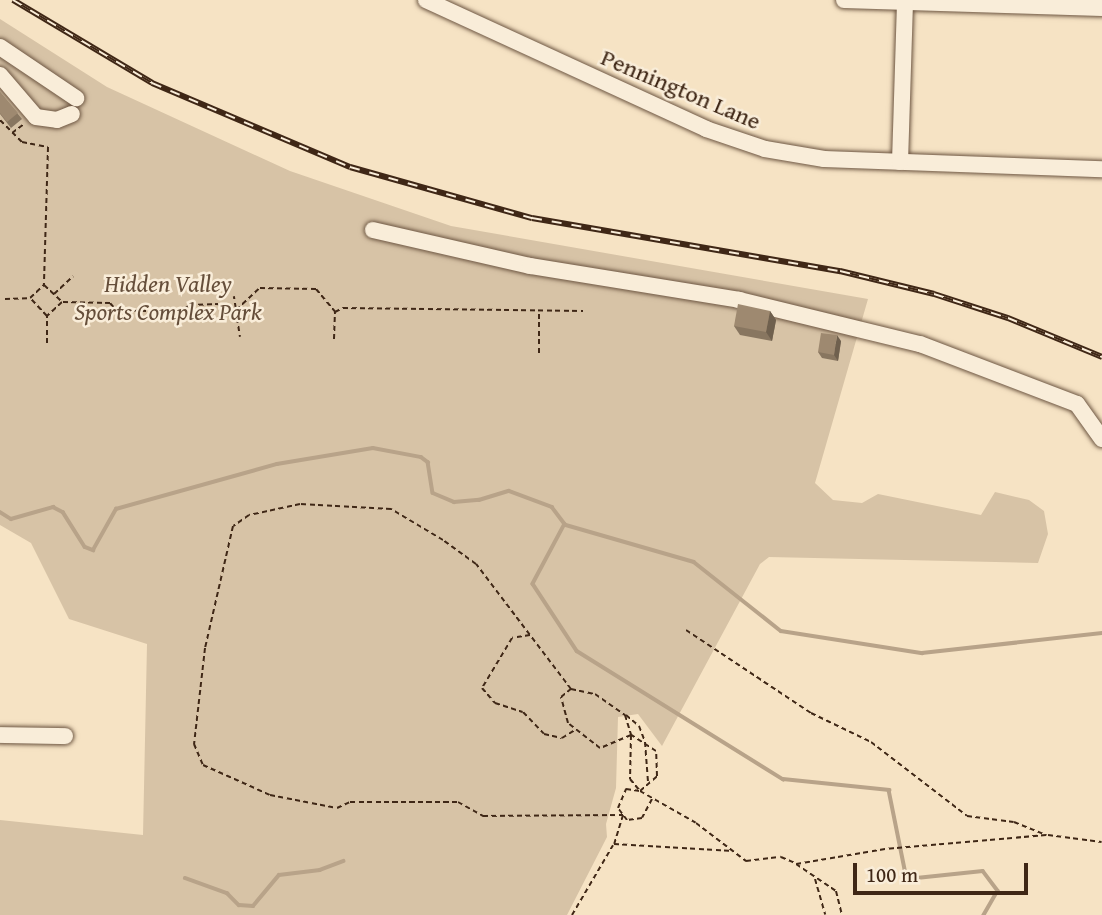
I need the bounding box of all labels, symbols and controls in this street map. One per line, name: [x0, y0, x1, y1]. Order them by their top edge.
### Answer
street label: Pennington Lane: [597, 42, 765, 136]
park label: Hidden Valley Sports Complex Park: [74, 270, 262, 326]
scale bar: [857, 848, 1032, 892]
text: 100 m: [866, 859, 918, 890]

